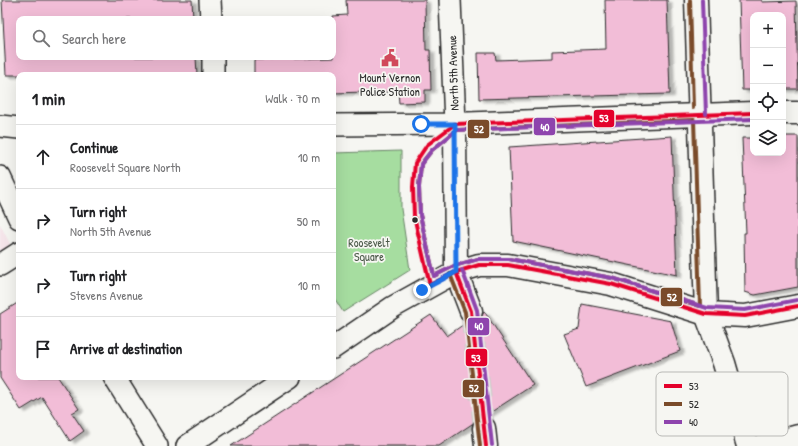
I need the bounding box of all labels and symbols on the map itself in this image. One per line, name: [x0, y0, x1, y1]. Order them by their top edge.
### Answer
street label: North 5th Avenue: [443, 35, 463, 111]
public building icon: Mount Vernon Police Station: [380, 48, 400, 68]
place label: Mount Vernon Police Station: [360, 69, 420, 100]
line badge: 53: [593, 109, 615, 128]
text: 53: [599, 111, 609, 125]
route start: [412, 115, 430, 133]
line badge: 40: [533, 117, 556, 136]
line badge: 52: [467, 119, 490, 139]
text: 40: [540, 120, 550, 134]
text: 52: [474, 122, 485, 136]
unlabelled marker: [410, 215, 420, 225]
park label: Roosevelt Square: [348, 234, 391, 265]
route end: [413, 281, 431, 299]
line badge: 52: [660, 287, 683, 307]
text: 52: [667, 290, 678, 304]
line badge: 40: [467, 317, 490, 336]
text: 40: [474, 319, 484, 333]
line badge: 53: [465, 348, 488, 367]
text: 53: [471, 351, 481, 365]
legend: [656, 372, 788, 436]
line badge: 52: [462, 379, 485, 398]
text: 53: [689, 379, 699, 393]
text: 52: [469, 381, 480, 395]
text: 52: [689, 397, 699, 411]
text: 40: [689, 415, 698, 429]

